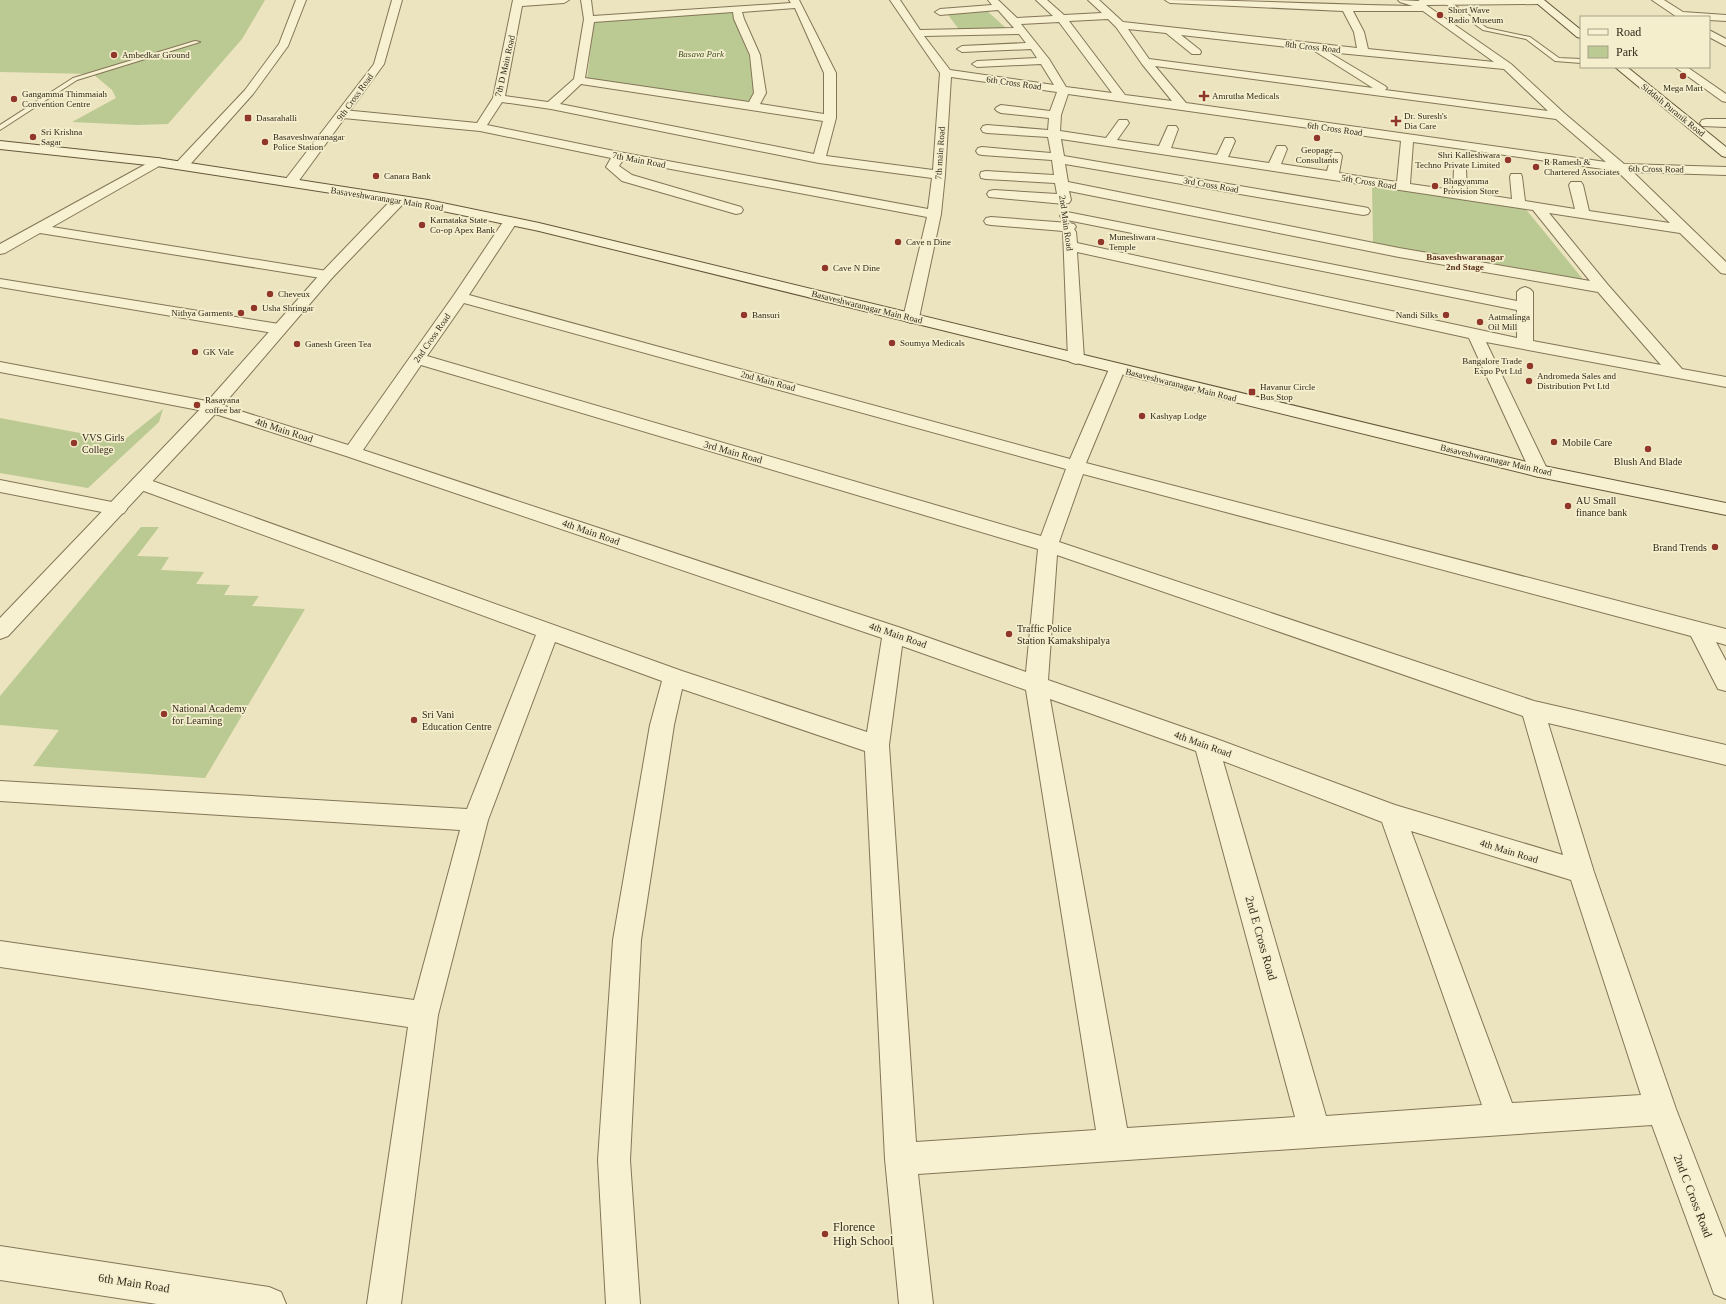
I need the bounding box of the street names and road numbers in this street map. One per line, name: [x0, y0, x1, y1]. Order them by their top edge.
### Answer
street label: 7th D Main Road: [493, 34, 517, 98]
street label: 8th Cross Road: [1285, 39, 1342, 55]
street label: 9th Cross Road: [335, 71, 376, 122]
street label: 6th Cross Road: [986, 74, 1043, 92]
street label: Siddaih Puranik Road: [1639, 81, 1707, 139]
street label: 6th Cross Road: [1307, 120, 1364, 138]
street label: 7th main Road: [933, 126, 947, 180]
street label: 7th Main Road: [612, 150, 667, 170]
street label: 6th Cross Road: [1628, 164, 1684, 174]
street label: 5th Cross Road: [1341, 173, 1398, 191]
street label: 3rd Cross Road: [1183, 175, 1240, 195]
street label: Basaveshwaranagar Main Road: [330, 185, 445, 213]
street label: 2nd Main Road: [1057, 195, 1075, 252]
street label: Basaveshwaranagar Main Road: [810, 288, 924, 326]
street label: 2nd Cross Road: [411, 311, 453, 364]
street label: Basaveshwaranagar Main Road: [1124, 366, 1238, 404]
street label: 2nd Main Road: [740, 369, 797, 393]
street label: 4th Main Road: [254, 415, 314, 445]
street label: 3rd Main Road: [702, 438, 764, 466]
street label: Basaveshwaranagar Main Road: [1439, 442, 1553, 478]
street label: 4th Main Road: [561, 517, 621, 547]
street label: 4th Main Road: [868, 620, 928, 650]
street label: 4th Main Road: [1173, 729, 1233, 759]
street label: 4th Main Road: [1479, 837, 1539, 865]
street label: 2nd E Cross Road: [1242, 894, 1280, 982]
street label: 2nd C Cross Road: [1671, 1153, 1715, 1239]
street label: 6th Main Road: [97, 1270, 171, 1296]

